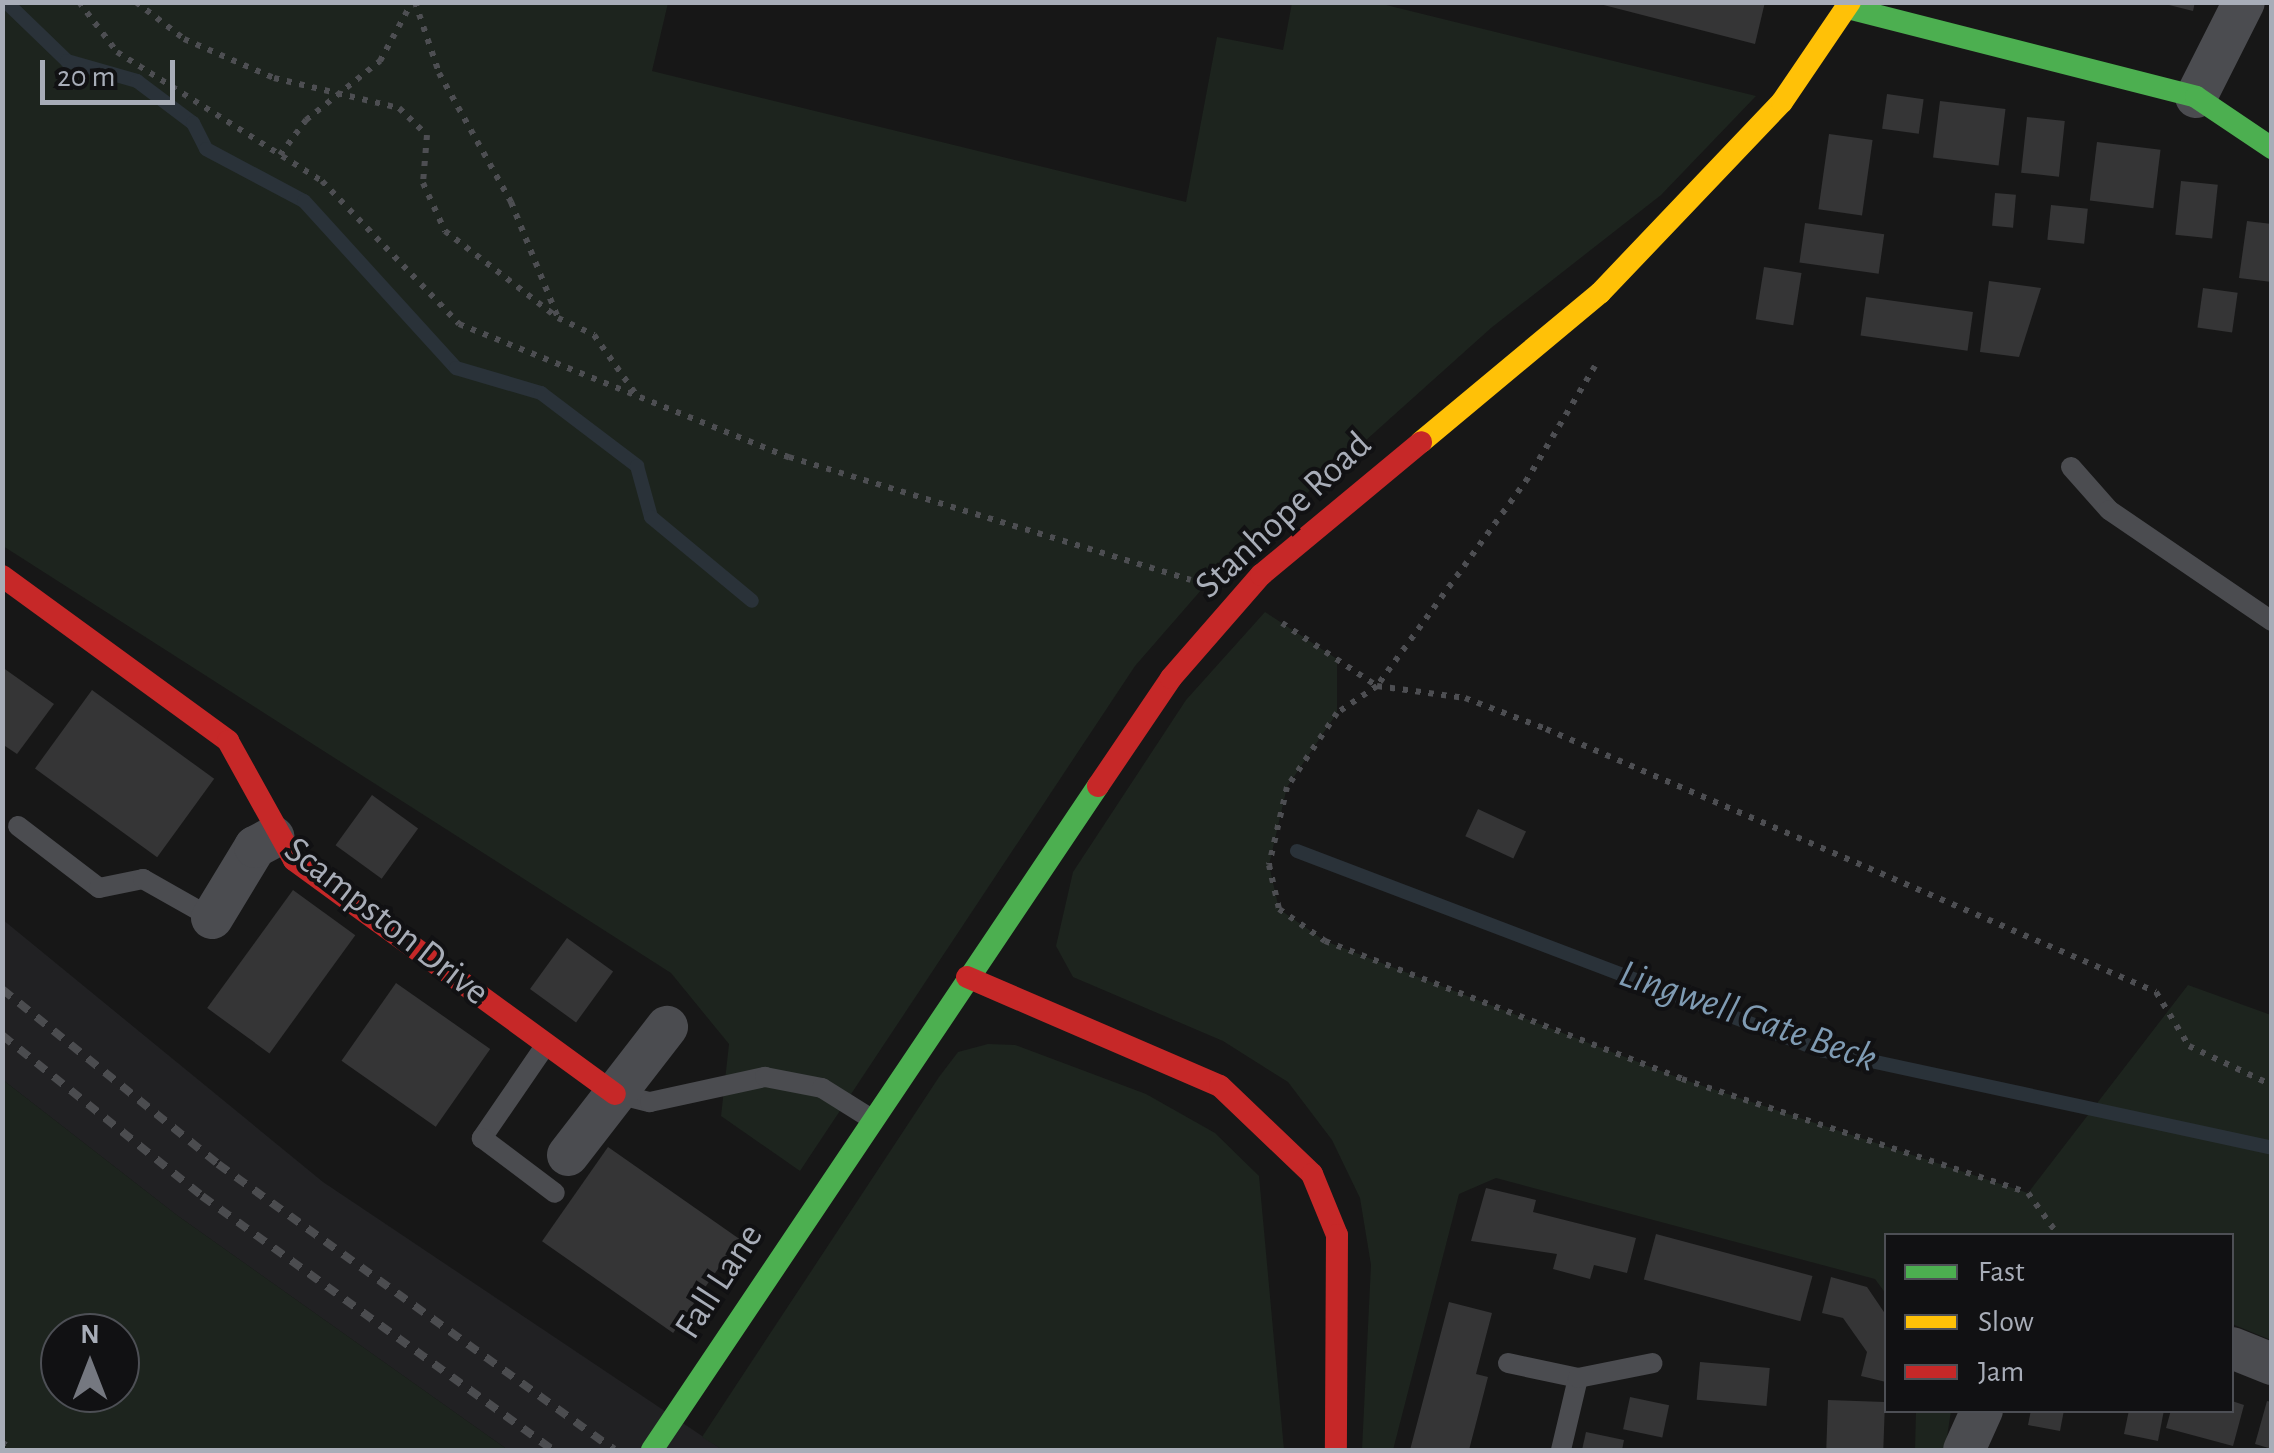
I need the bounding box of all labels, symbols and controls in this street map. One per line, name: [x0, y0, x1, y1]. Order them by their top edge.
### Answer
scale bar: [45, 40, 180, 102]
text: 20 m: [57, 62, 115, 92]
street label: Stanhope Road: [1187, 423, 1381, 609]
street label: Scampston Drive: [275, 828, 497, 1016]
water label: Lingwell Gate Beck: [1613, 949, 1883, 1083]
street label: Fall Lane: [666, 1216, 774, 1348]
legend: [1884, 1233, 2234, 1413]
text: Fast: [1978, 1257, 2025, 1287]
text: Slow: [1978, 1307, 2034, 1337]
north arrow: [40, 1313, 140, 1413]
text: N: [80, 1321, 100, 1349]
text: Jam: [1978, 1357, 2024, 1387]

